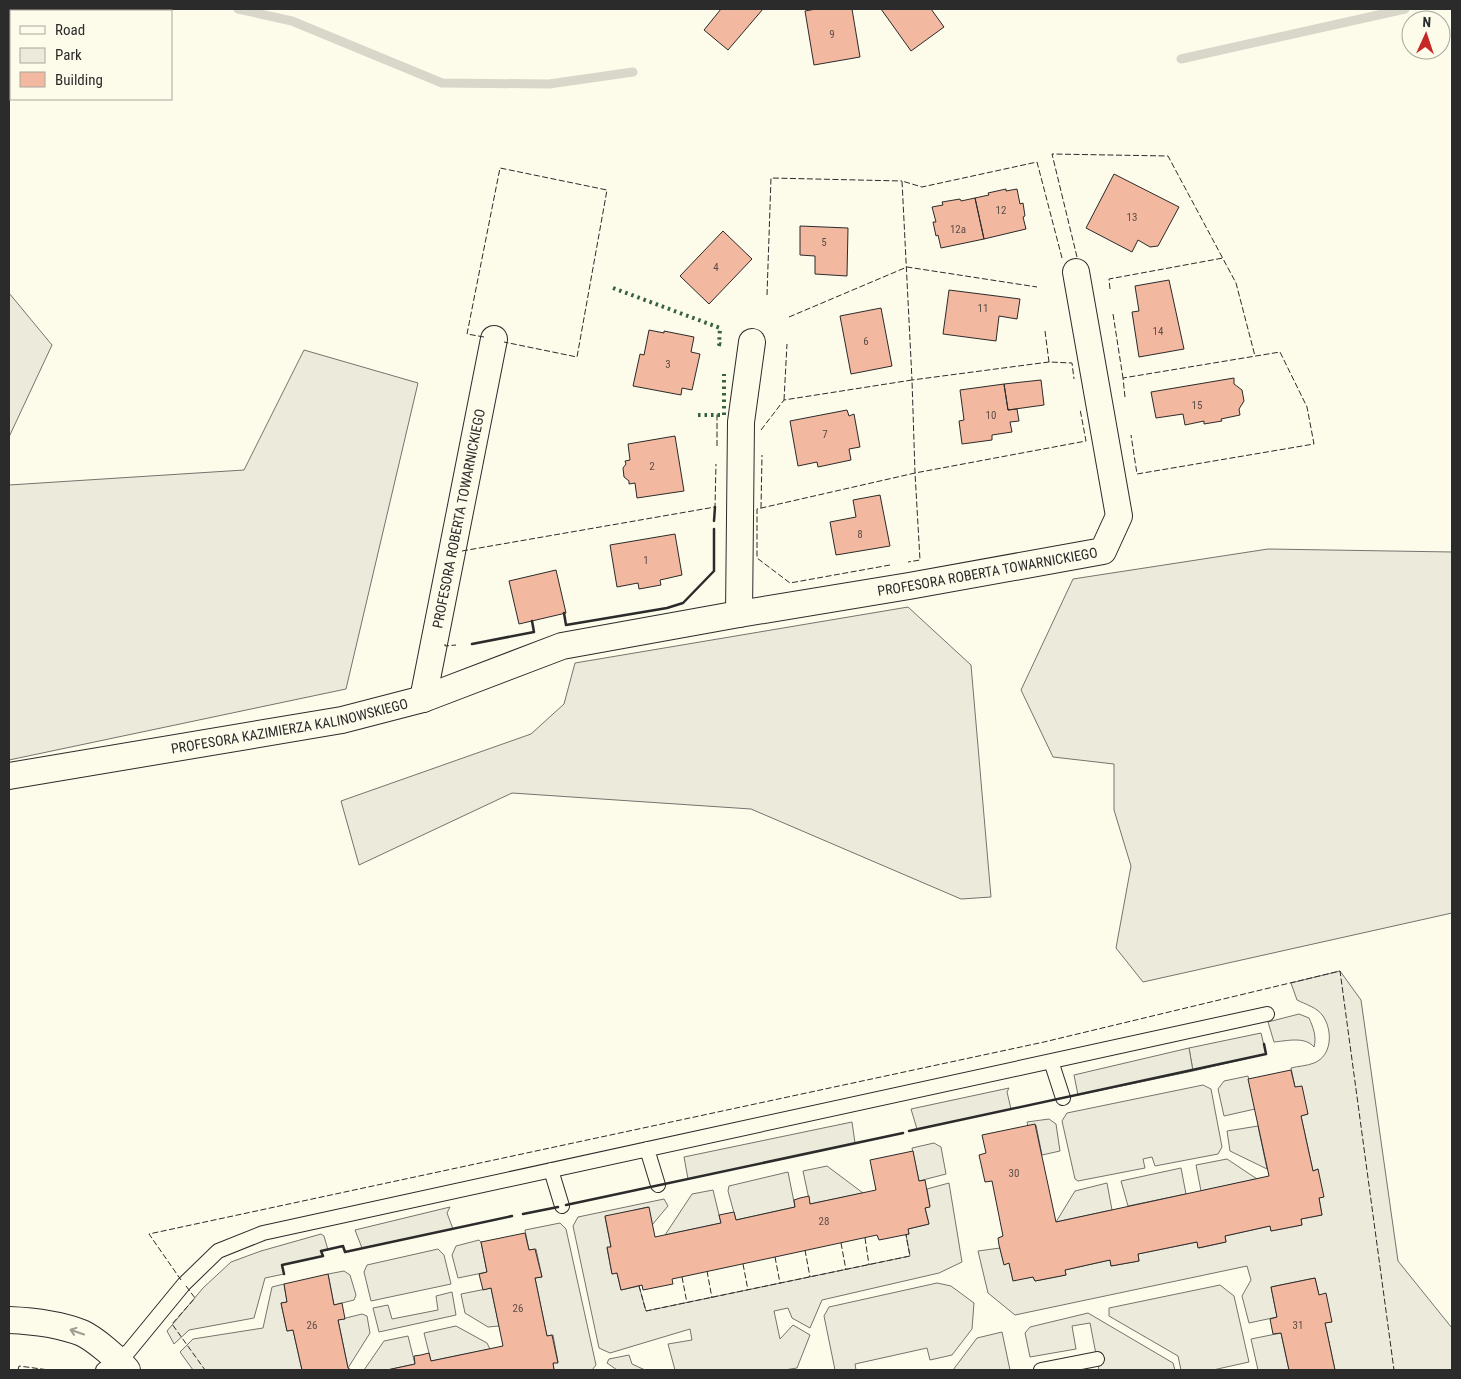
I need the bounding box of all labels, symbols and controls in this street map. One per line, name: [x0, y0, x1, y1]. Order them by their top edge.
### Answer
legend: [10, 10, 172, 100]
north arrow: [1401, 10, 1451, 60]
text: N: [1422, 14, 1431, 30]
text: Road: [55, 21, 85, 39]
house number: 9: [829, 28, 835, 41]
text: Park: [55, 46, 82, 64]
text: Building: [55, 71, 103, 89]
house number: 12: [996, 204, 1006, 217]
house number: 13: [1127, 211, 1137, 224]
house number: 12a: [950, 223, 966, 236]
house number: 5: [821, 236, 827, 249]
house number: 4: [713, 261, 719, 274]
house number: 11: [978, 302, 988, 315]
house number: 14: [1153, 325, 1164, 338]
house number: 6: [863, 335, 869, 348]
house number: 3: [665, 358, 671, 371]
house number: 15: [1192, 399, 1202, 412]
street label: PROFESORA ROBERTA TOWARNICKIEGO: [429, 407, 488, 630]
house number: 10: [986, 409, 996, 422]
house number: 7: [822, 428, 828, 441]
house number: 2: [649, 460, 655, 473]
house number: 8: [857, 528, 863, 541]
street label: PROFESORA ROBERTA TOWARNICKIEGO: [876, 544, 1099, 599]
house number: 1: [643, 554, 649, 567]
street label: PROFESORA KAZIMIERZA KALINOWSKIEGO: [170, 695, 410, 757]
house number: 30: [1009, 1167, 1019, 1180]
house number: 28: [819, 1215, 829, 1228]
house number: 26: [513, 1302, 523, 1315]
house number: 26: [307, 1319, 317, 1332]
house number: 31: [1293, 1319, 1303, 1332]
one-way arrow: [70, 1327, 86, 1336]

